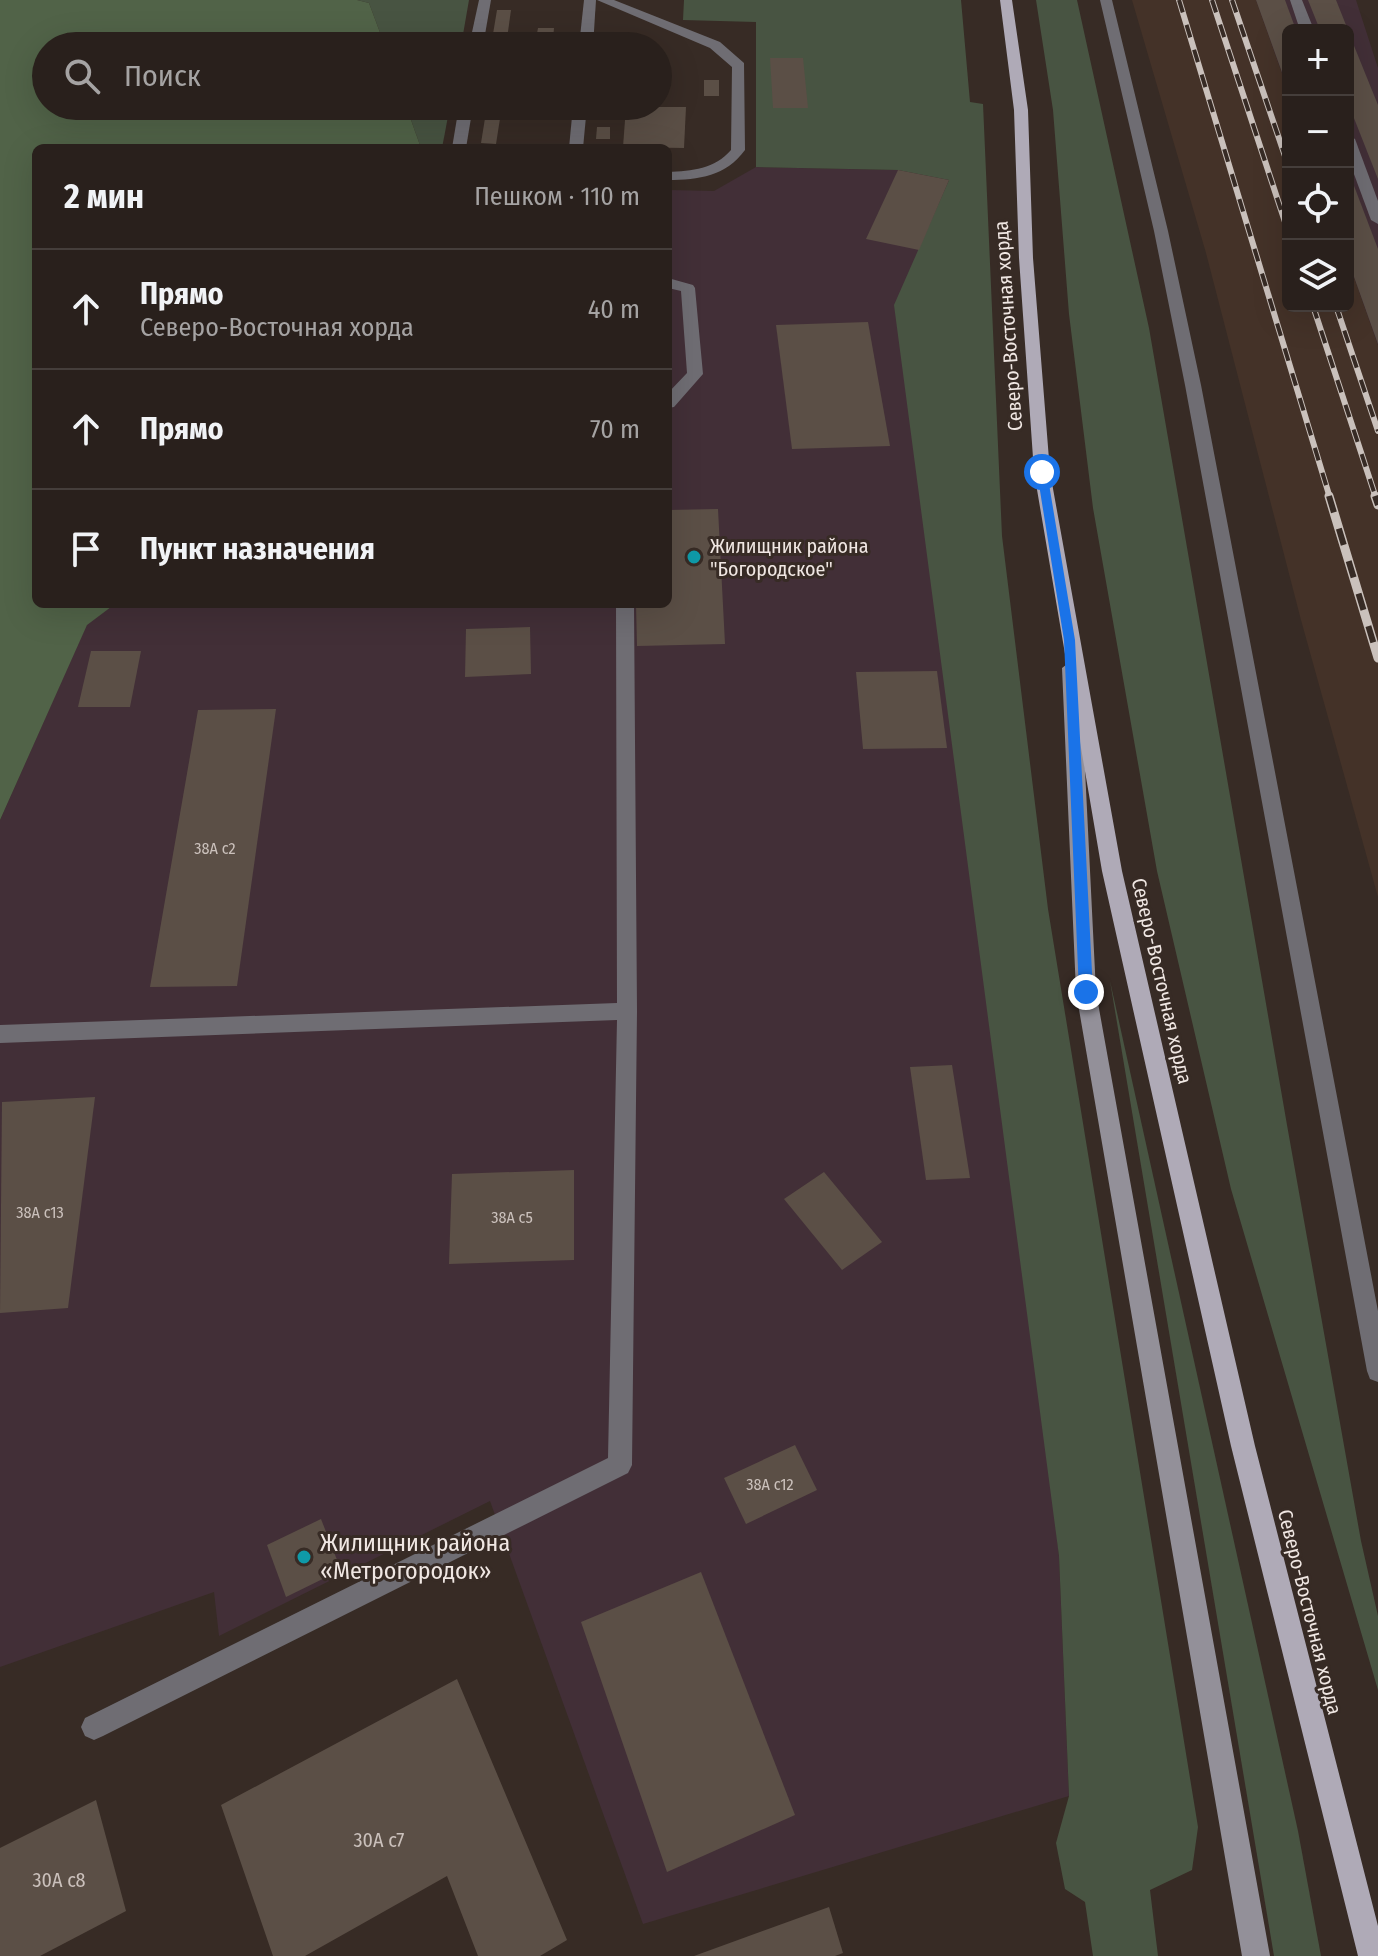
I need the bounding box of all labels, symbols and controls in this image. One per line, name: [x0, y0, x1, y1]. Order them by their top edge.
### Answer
map controls: [1282, 24, 1354, 312]
button: +: [1282, 24, 1354, 96]
search box: [32, 32, 672, 120]
icon: search: [60, 54, 104, 98]
text: Поиск: [124, 58, 201, 94]
button: −: [1282, 96, 1354, 168]
button: locate: [1282, 168, 1354, 240]
text: 2 мин: [64, 176, 144, 217]
text: Пешком · 110 m: [474, 181, 640, 212]
street label: Северо-Восточная хорда: [989, 220, 1027, 432]
button: layers: [1282, 240, 1354, 312]
text: Прямо: [140, 276, 224, 312]
icon: ahead: [64, 287, 108, 331]
text: 40 m: [588, 294, 640, 325]
text: Северо-Восточная хорда: [140, 312, 414, 343]
icon: ahead: [64, 407, 108, 451]
text: Прямо: [140, 411, 224, 447]
text: 70 m: [590, 414, 640, 445]
route start: [1024, 454, 1060, 490]
icon: arrive: [64, 527, 108, 571]
text: Пункт назначения: [140, 531, 375, 567]
place label: Жилищник района "Богородское": [710, 534, 868, 581]
marker: Жилищник района "Богородское": [685, 548, 703, 566]
house number: 38А с2: [194, 839, 236, 858]
street label: Северо-Восточная хорда: [1127, 876, 1197, 1086]
route end: [1068, 974, 1104, 1010]
house number: 38А с13: [16, 1203, 64, 1222]
house number: 38А с5: [491, 1208, 533, 1227]
house number: 38А с12: [746, 1475, 794, 1494]
street label: Северо-Восточная хорда: [1273, 1507, 1347, 1717]
place label: Жилищник района «Метрогородок»: [320, 1529, 510, 1585]
marker: Жилищник района «Метрогородок»: [295, 1548, 313, 1566]
house number: 30А с7: [354, 1828, 404, 1852]
house number: 30А с8: [32, 1868, 86, 1892]

